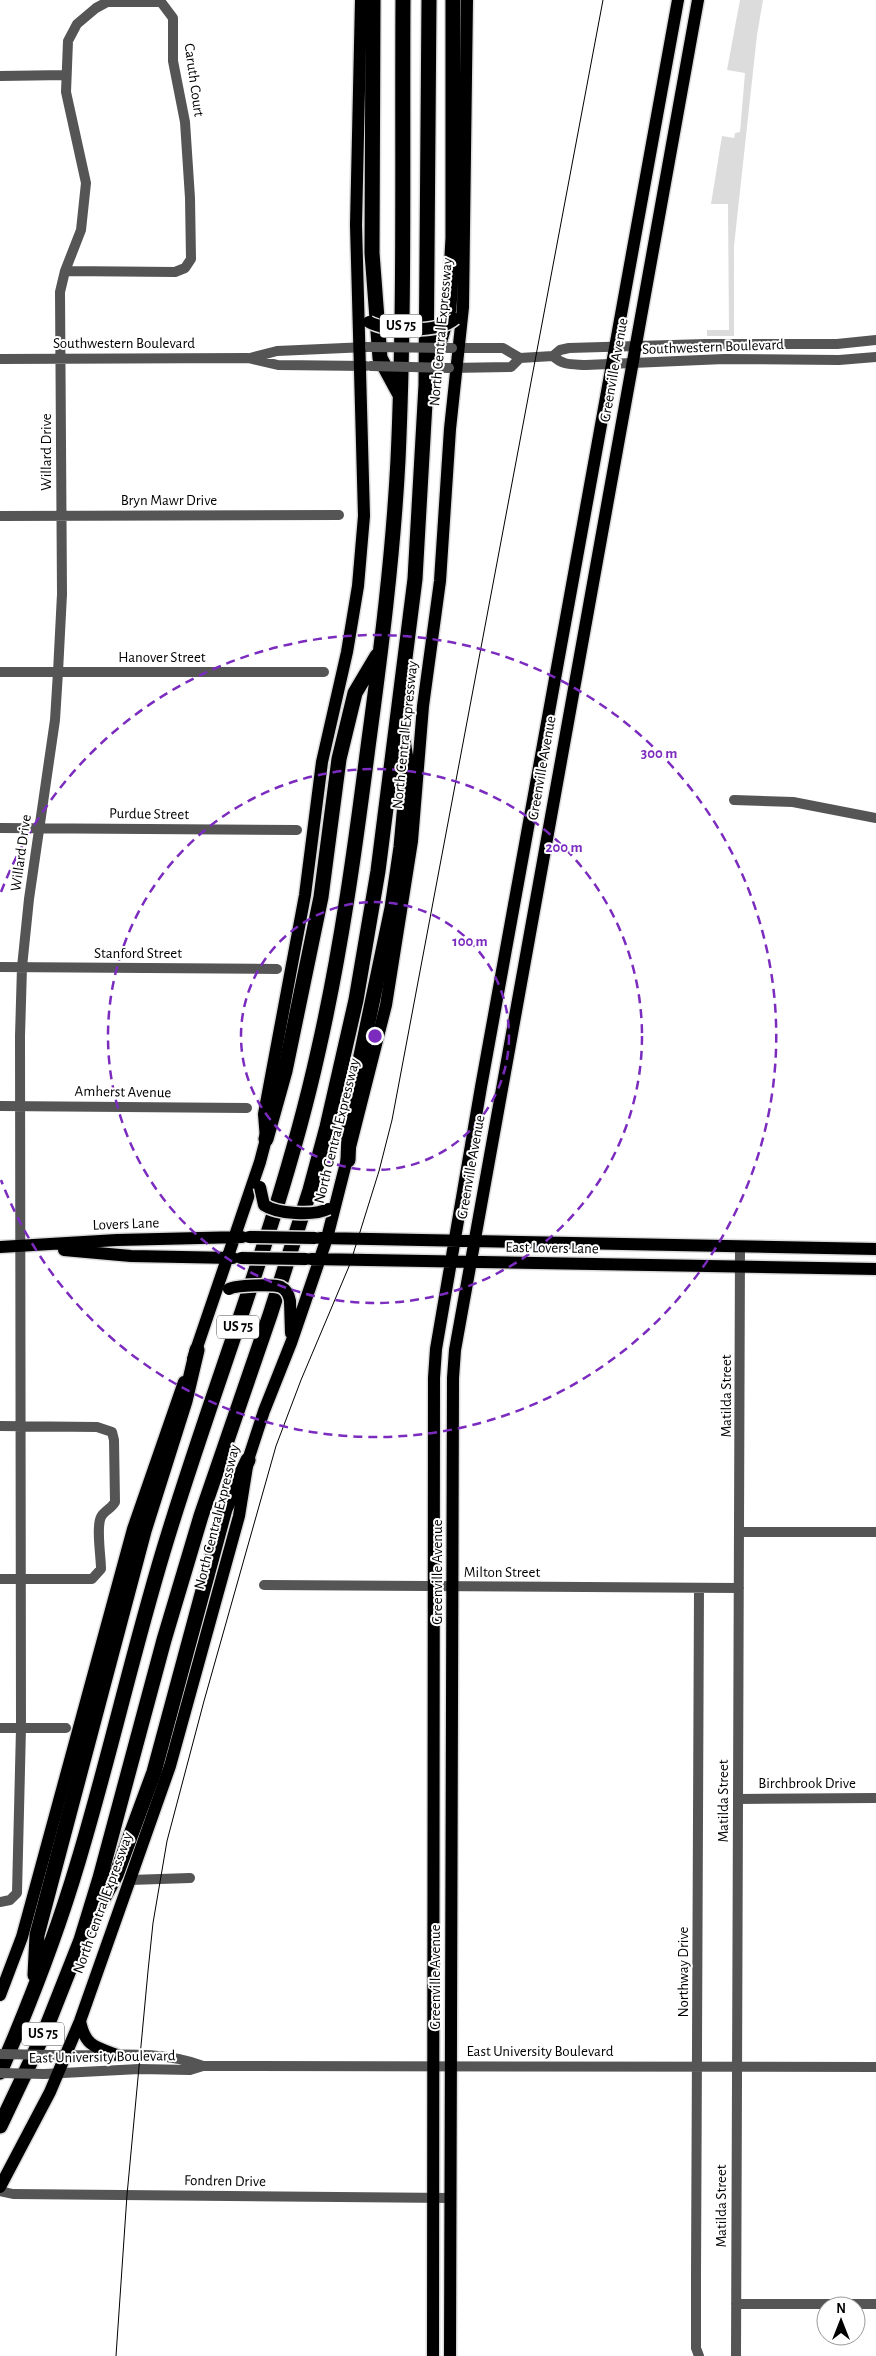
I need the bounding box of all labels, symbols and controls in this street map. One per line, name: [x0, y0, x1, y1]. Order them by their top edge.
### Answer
street label: Caruth Court: [181, 42, 207, 118]
street label: North Central Expressway: [427, 257, 455, 407]
road number: US 75: [380, 314, 422, 338]
street label: Greenville Avenue: [597, 317, 631, 423]
street label: Southwestern Boulevard: [53, 336, 195, 351]
street label: Southwestern Boulevard: [642, 337, 784, 357]
street label: Willard Drive: [39, 413, 54, 491]
street label: Bryn Mawr Drive: [121, 493, 217, 508]
street label: Hanover Street: [118, 650, 206, 665]
street label: North Central Expressway: [390, 660, 420, 810]
street label: Greenville Avenue: [525, 715, 559, 821]
text: 300 m: [641, 746, 677, 761]
street label: Purdue Street: [109, 806, 189, 822]
street label: Willard Drive: [8, 814, 34, 892]
text: 200 m: [545, 840, 583, 855]
text: 100 m: [452, 934, 488, 949]
street label: Stanford Street: [94, 946, 182, 961]
centre of rings: [366, 1027, 384, 1045]
street label: North Central Expressway: [312, 1056, 362, 1205]
street label: Amherst Avenue: [75, 1084, 172, 1100]
street label: Greenville Avenue: [454, 1114, 488, 1220]
street label: Lovers Lane: [92, 1215, 160, 1233]
street label: East Lovers Lane: [505, 1240, 599, 1256]
road number: US 75: [217, 1315, 259, 1338]
street label: Matilda Street: [719, 1354, 734, 1438]
street label: North Central Expressway: [192, 1442, 242, 1591]
street label: Greenville Avenue: [430, 1519, 445, 1625]
street label: Milton Street: [464, 1565, 540, 1580]
street label: Matilda Street: [716, 1759, 731, 1843]
street label: Birchbrook Drive: [758, 1776, 856, 1791]
street label: North Central Expressway: [70, 1830, 136, 1976]
street label: Greenville Avenue: [428, 1924, 443, 2030]
street label: Northway Drive: [676, 1926, 691, 2018]
road number: US 75: [22, 2022, 64, 2046]
street label: East University Boulevard: [467, 2044, 614, 2059]
street label: East University Boulevard: [28, 2048, 176, 2066]
street label: Matilda Street: [714, 2164, 729, 2248]
street label: Fondren Drive: [184, 2173, 266, 2189]
north arrow: [816, 2296, 866, 2346]
text: N: [836, 2302, 846, 2316]

